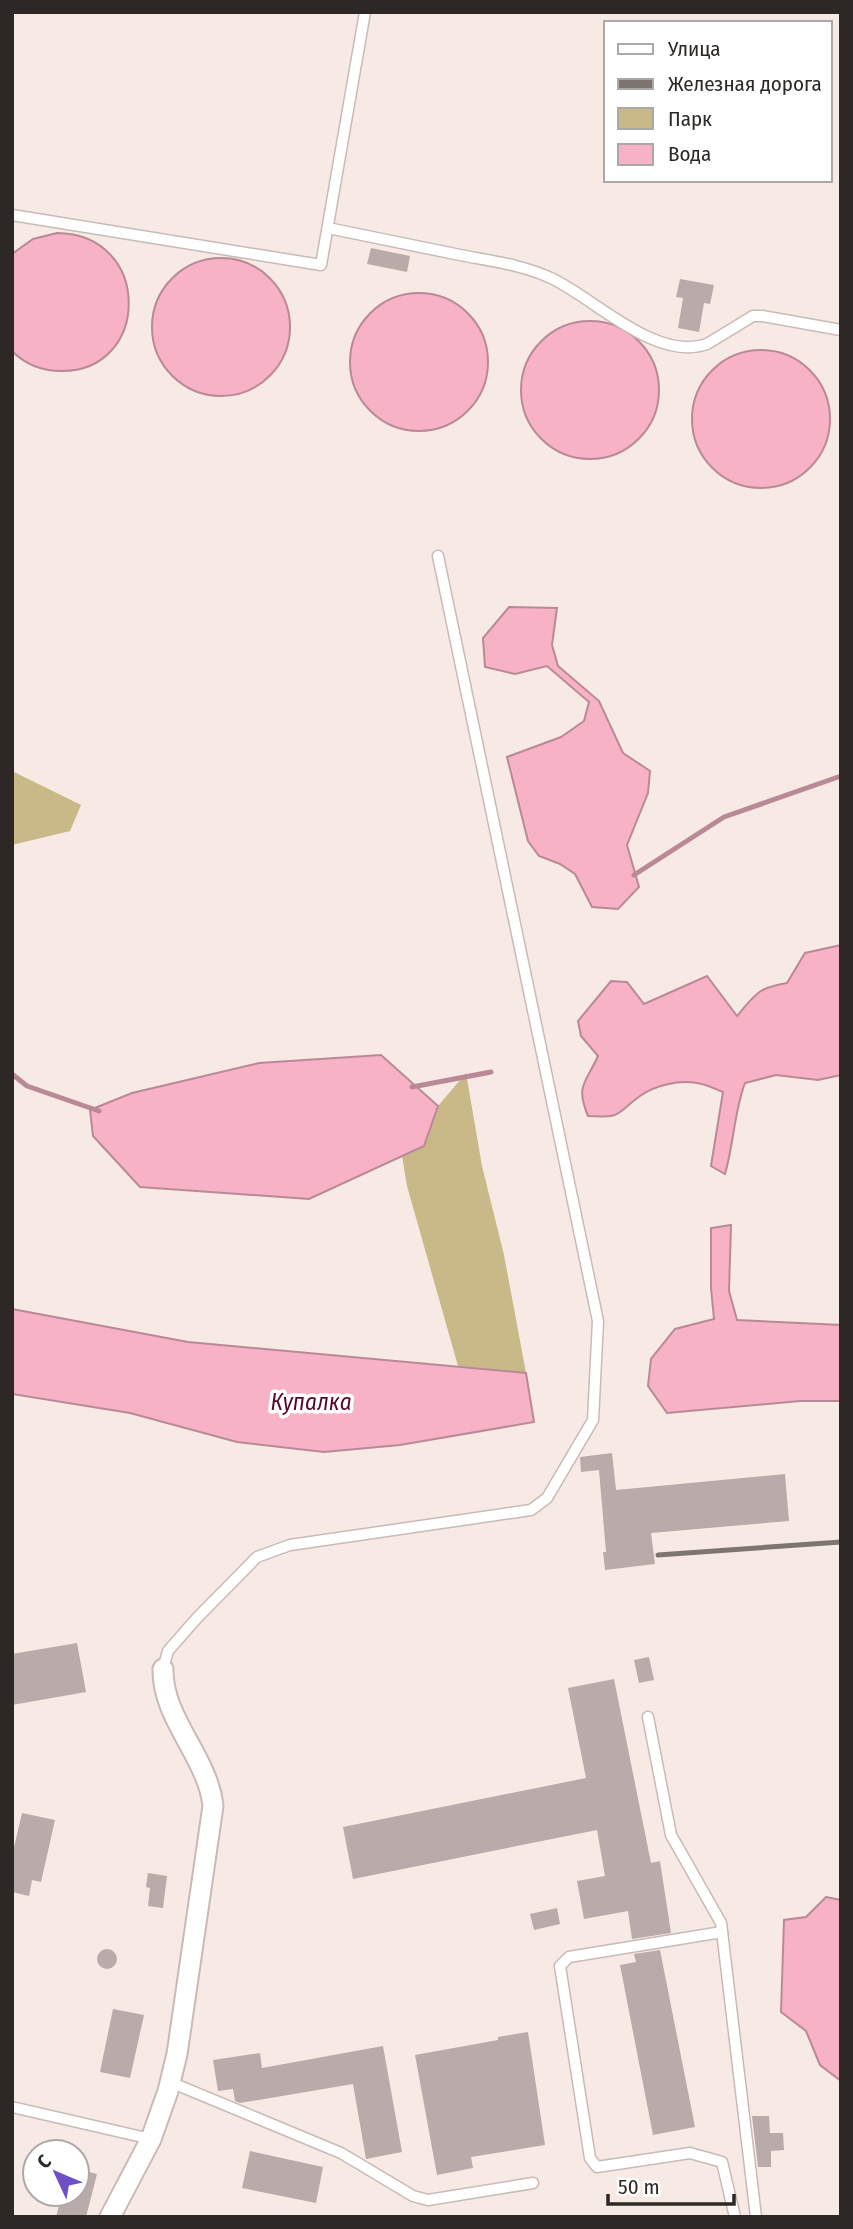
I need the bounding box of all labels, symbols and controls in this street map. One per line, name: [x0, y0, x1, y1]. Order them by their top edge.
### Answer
legend: [604, 21, 832, 182]
text: Улица: [667, 36, 721, 62]
text: Железная дорога: [668, 71, 822, 97]
text: Парк: [668, 106, 712, 132]
text: Вода: [668, 141, 711, 167]
water label: Купалка: [270, 1388, 352, 1416]
north arrow: [21, 2138, 91, 2208]
text: С: [32, 2150, 56, 2173]
scale bar: [608, 2162, 734, 2206]
text: 50 m: [618, 2174, 660, 2200]

